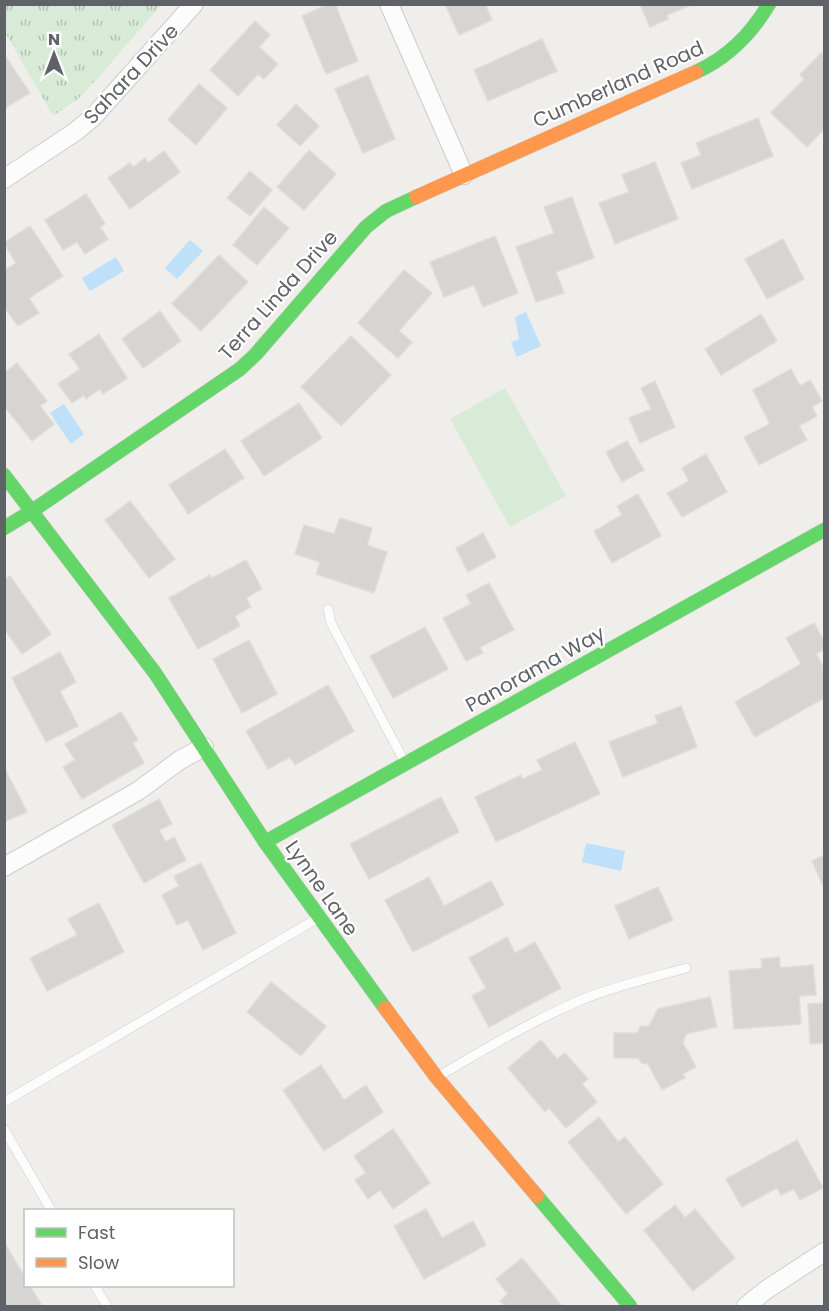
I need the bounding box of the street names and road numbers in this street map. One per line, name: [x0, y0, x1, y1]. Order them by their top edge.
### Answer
street label: Sahara Drive: [77, 18, 185, 130]
street label: Cumberland Road: [528, 34, 708, 134]
street label: Terra Linda Drive: [212, 224, 344, 366]
street label: Panorama Way: [460, 619, 610, 719]
street label: Lynne Lane: [279, 835, 365, 941]

